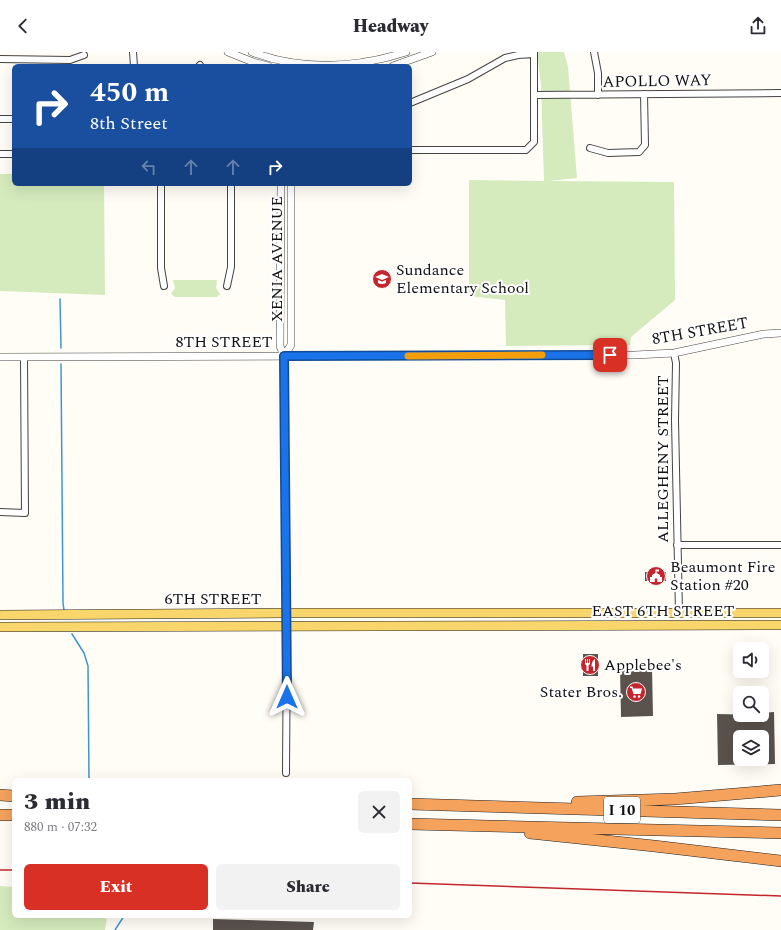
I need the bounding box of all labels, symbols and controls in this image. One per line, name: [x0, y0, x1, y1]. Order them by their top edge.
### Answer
text: Headway: [353, 13, 428, 40]
icon: back: [12, 15, 34, 37]
icon: share: [747, 15, 769, 37]
street label: APOLLO WAY: [602, 68, 712, 94]
text: 450 m: [90, 71, 169, 114]
icon: right: [24, 80, 76, 132]
text: 8th Street: [90, 110, 168, 137]
icon: left: [138, 156, 160, 178]
icon: ahead: [180, 156, 202, 178]
icon: ahead: [222, 156, 244, 178]
icon: right: [264, 156, 286, 178]
street label: XENIA AVENUE: [265, 196, 289, 322]
place label: Sundance Elementary School: [396, 258, 529, 300]
school or university icon: Sundance Elementary School: [371, 268, 393, 290]
street label: 8TH STREET: [650, 311, 750, 351]
street label: 8TH STREET: [175, 330, 273, 354]
pin: [593, 338, 627, 372]
icon: arrive: [599, 344, 621, 366]
street label: ALLEGHENY STREET: [651, 375, 675, 543]
place label: Beaumont Fire Station #20: [670, 555, 775, 597]
public building icon: Beaumont Fire Station #20: [645, 565, 667, 587]
street label: 6TH STREET: [164, 587, 262, 611]
street label: EAST 6TH STREET: [592, 599, 735, 623]
map controls: [733, 642, 769, 766]
button: sound: [733, 642, 769, 678]
place label: Applebee's: [604, 653, 682, 677]
restaurant icon: Applebee's: [579, 654, 601, 676]
position arrow: [266, 676, 308, 718]
place label: Stater Bros.: [540, 680, 622, 704]
supermarket icon: Stater Bros.: [625, 681, 647, 703]
button: search: [733, 686, 769, 722]
button: layers: [733, 730, 769, 766]
text: 3 min: [24, 784, 90, 820]
button: close: [358, 791, 400, 833]
road number: I 10: [604, 797, 640, 823]
text: 880 m · 07:32: [24, 817, 97, 837]
button: Exit: [24, 864, 208, 910]
button: Share: [216, 864, 400, 910]

